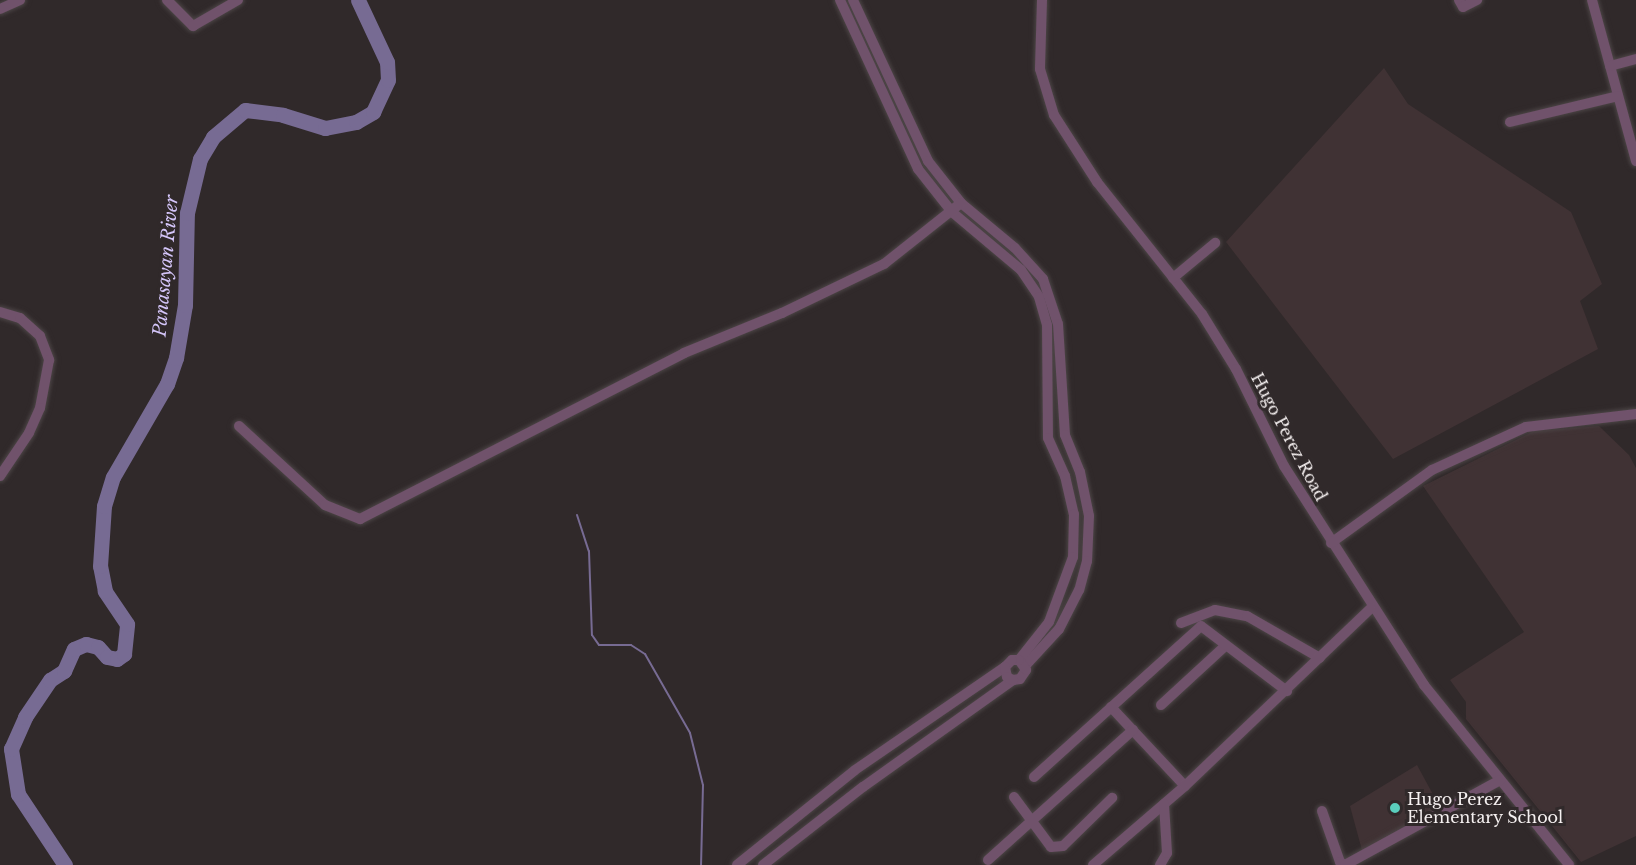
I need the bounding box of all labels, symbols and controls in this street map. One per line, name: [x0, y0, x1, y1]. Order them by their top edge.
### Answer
water label: Panasayan River: [149, 194, 183, 338]
street label: Hugo Perez Road: [1247, 370, 1331, 504]
place label: Hugo Perez Elementary School: [1407, 789, 1564, 827]
marker: Hugo Perez Elementary School: [1388, 801, 1402, 815]

